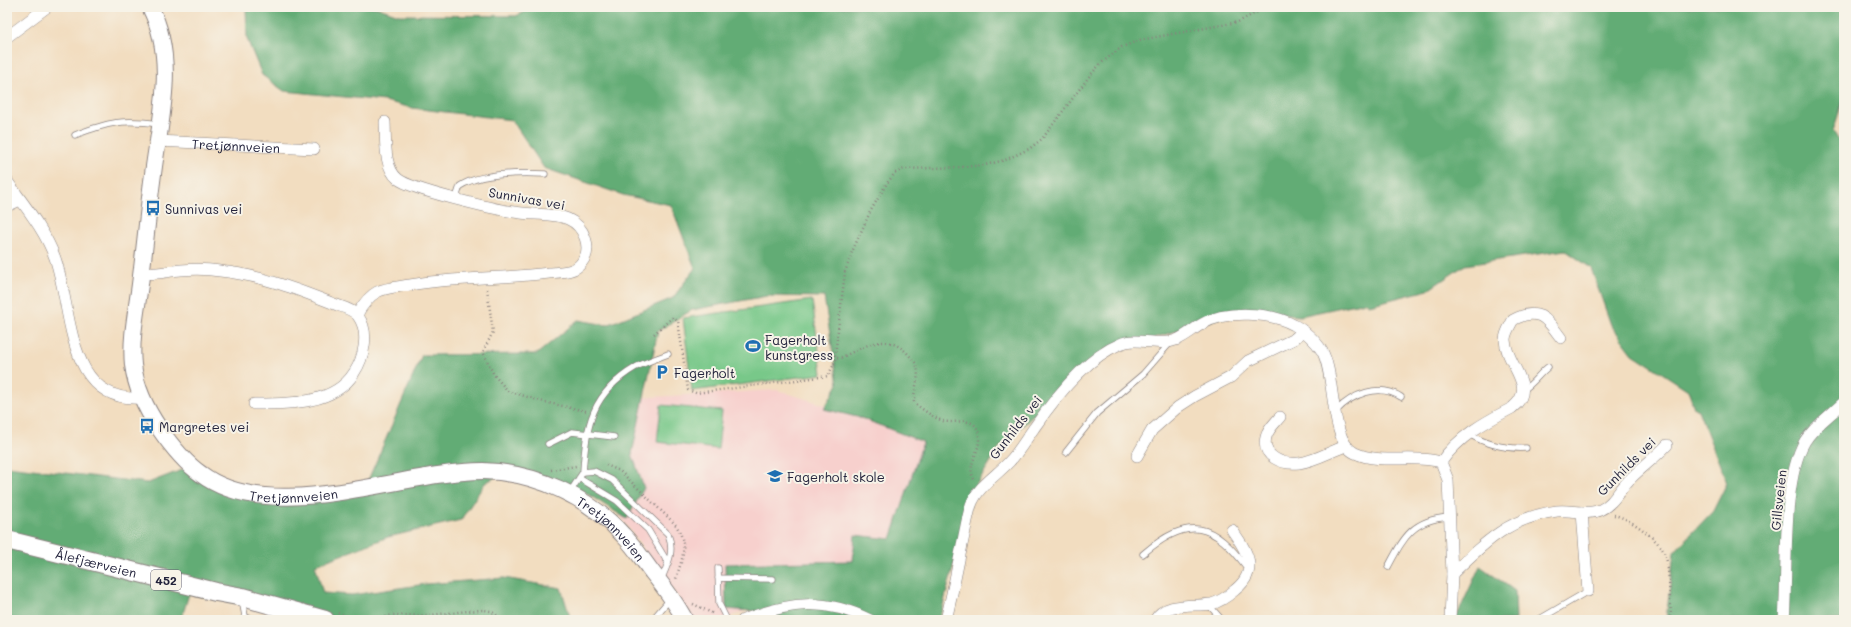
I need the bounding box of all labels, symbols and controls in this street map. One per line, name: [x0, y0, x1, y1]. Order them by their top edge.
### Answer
street label: Tretjønnveien: [191, 134, 280, 156]
street label: Sunnivas vei: [488, 183, 566, 213]
bus stop icon: Sunnivas vei: [144, 199, 162, 217]
place label: Sunnivas vei: [165, 200, 242, 217]
place label: Fagerholt kunstgress: [765, 331, 833, 363]
sports icon: Fagerholt kunstgress: [744, 337, 762, 355]
parking icon: Fagerholt: [653, 363, 671, 381]
place label: Fagerholt: [674, 364, 736, 381]
street label: Gunhilds vei: [985, 392, 1045, 462]
bus stop icon: Margretes vei: [138, 417, 156, 435]
place label: Margretes vei: [159, 418, 249, 435]
street label: Gunhilds vei: [1593, 433, 1659, 499]
school or university icon: Fagerholt skole: [766, 467, 784, 485]
place label: Fagerholt skole: [787, 468, 885, 485]
street label: Gillsveien: [1766, 469, 1790, 531]
street label: Tretjønnveien: [248, 484, 339, 505]
street label: Tretjønnveien: [574, 492, 649, 564]
street label: Ålefjærveien: [54, 544, 139, 581]
road number: 452: [151, 570, 181, 590]

